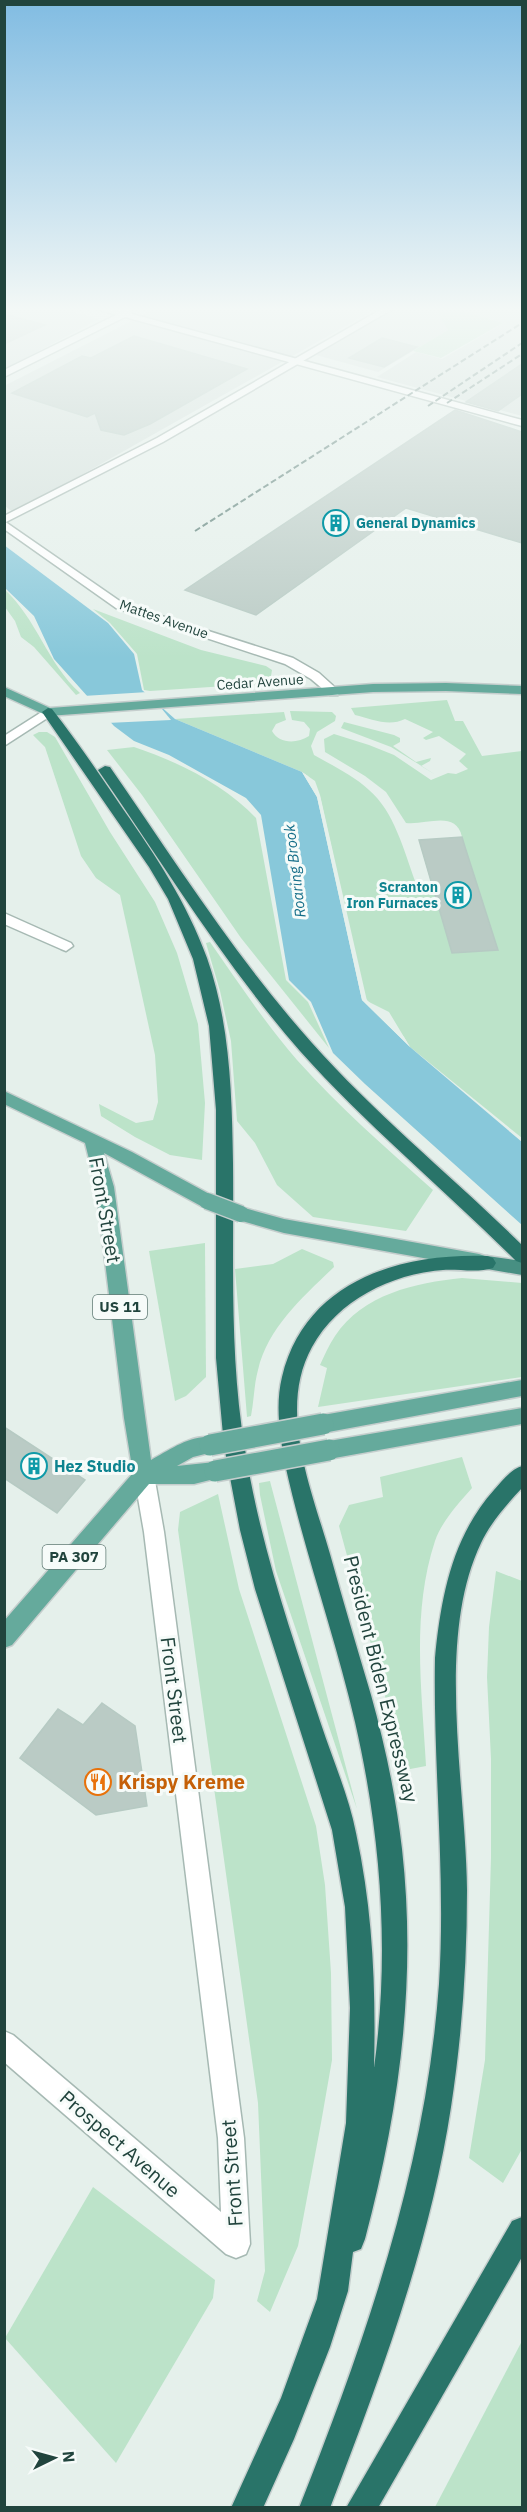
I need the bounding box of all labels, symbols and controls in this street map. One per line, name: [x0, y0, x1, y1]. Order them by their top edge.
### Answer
building icon: General Dynamics: [321, 508, 351, 538]
place label: General Dynamics: [356, 514, 475, 532]
street label: Mattes Avenue: [117, 595, 211, 643]
street label: Cedar Avenue: [216, 670, 304, 694]
water label: Roaring Brook: [279, 823, 310, 919]
place label: Scranton Iron Furnaces: [347, 878, 438, 912]
building icon: Scranton Iron Furnaces: [443, 880, 473, 910]
street label: Front Street: [83, 1155, 128, 1265]
road number: US 11: [93, 1295, 147, 1319]
building icon: Hez Studio: [19, 1451, 49, 1481]
place label: Hez Studio: [54, 1456, 135, 1476]
road number: PA 307: [42, 1545, 106, 1569]
street label: President Biden Expressway: [338, 1552, 425, 1805]
street label: Front Street: [155, 1635, 194, 1745]
restaurant icon: Krispy Kreme: [83, 1767, 113, 1797]
place label: Krispy Kreme: [118, 1768, 245, 1795]
street label: Prospect Avenue: [54, 2084, 186, 2203]
street label: Front Street: [214, 2119, 249, 2227]
north arrow: [24, 2428, 84, 2488]
text: N: [58, 2450, 79, 2463]

